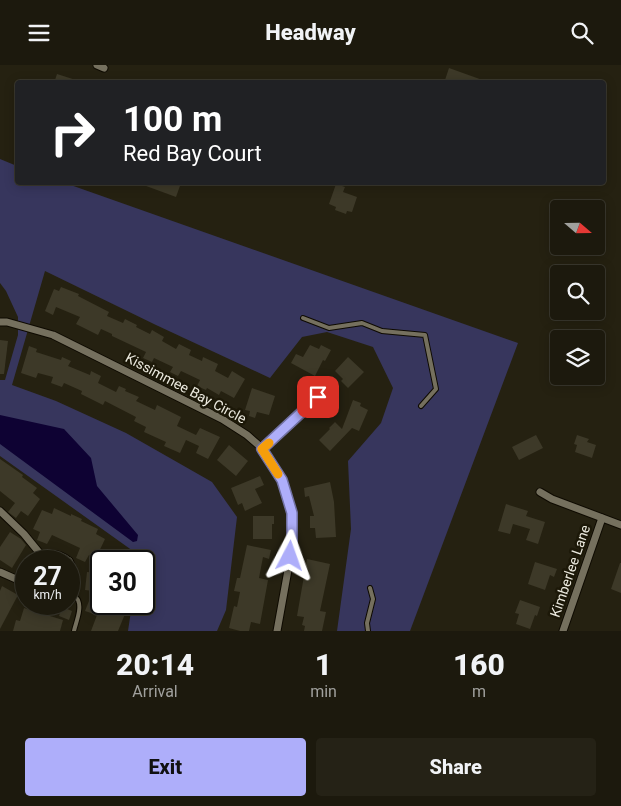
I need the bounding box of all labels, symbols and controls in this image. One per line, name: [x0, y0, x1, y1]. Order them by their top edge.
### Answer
icon: menu: [25, 19, 53, 47]
icon: search: [568, 19, 596, 47]
text: Headway: [265, 20, 356, 45]
text: 100 m: [123, 99, 222, 140]
icon: right: [40, 100, 105, 165]
text: Red Bay Court: [123, 141, 262, 166]
north arrow: [550, 200, 605, 255]
map controls: [550, 200, 605, 385]
button: search: [550, 265, 605, 320]
button: layers: [550, 330, 605, 385]
street label: Kissimmee Bay Circle: [123, 349, 249, 427]
pin: [297, 376, 339, 418]
icon: arrive: [304, 383, 332, 411]
street label: Kimberlee Lane: [547, 523, 593, 619]
position arrow: [263, 529, 315, 581]
speed limit sign: 30: [90, 550, 155, 615]
text: 27: [33, 562, 62, 591]
text: km/h: [33, 588, 62, 602]
text: 20:14: [116, 647, 194, 682]
text: 1: [315, 647, 332, 682]
text: 160: [453, 647, 505, 682]
text: Arrival: [132, 682, 178, 701]
text: min: [310, 682, 337, 701]
text: m: [472, 682, 486, 701]
button: Exit: [25, 738, 306, 796]
button: Share: [316, 738, 596, 796]

